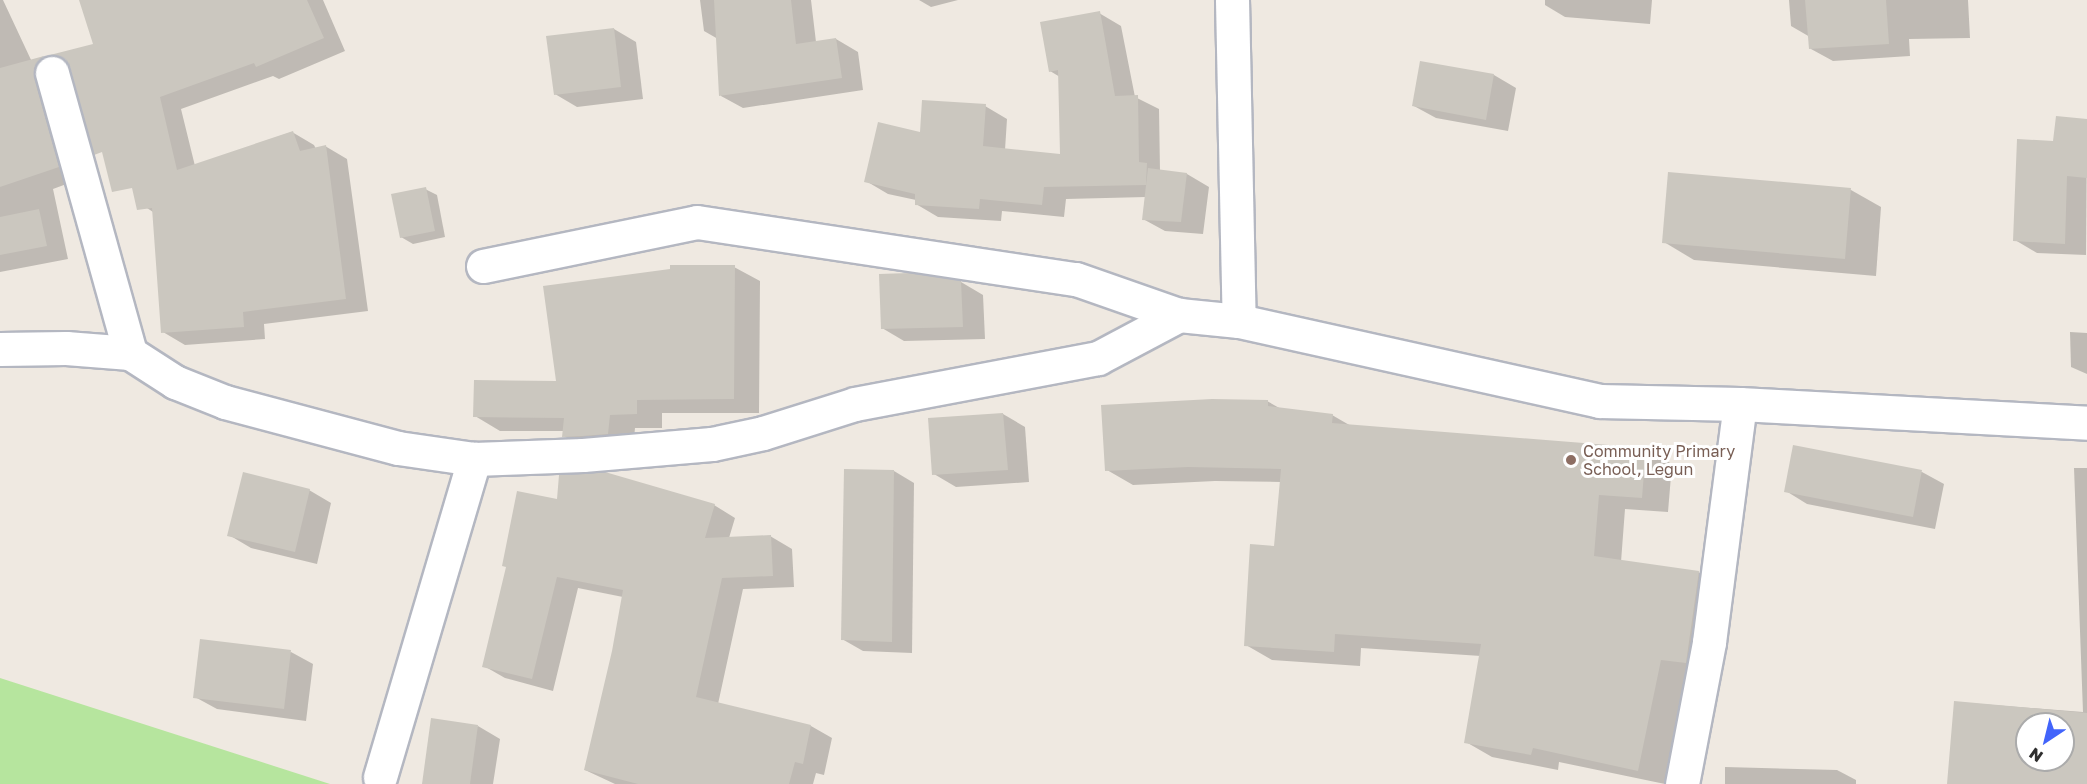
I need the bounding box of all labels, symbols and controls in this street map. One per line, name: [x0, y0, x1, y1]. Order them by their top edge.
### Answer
place label: Community Primary School, Legun: [1583, 441, 1735, 479]
marker: Community Primary School, Legun: [1564, 453, 1578, 467]
north arrow: [2015, 712, 2075, 772]
text: N: [2025, 743, 2047, 767]

